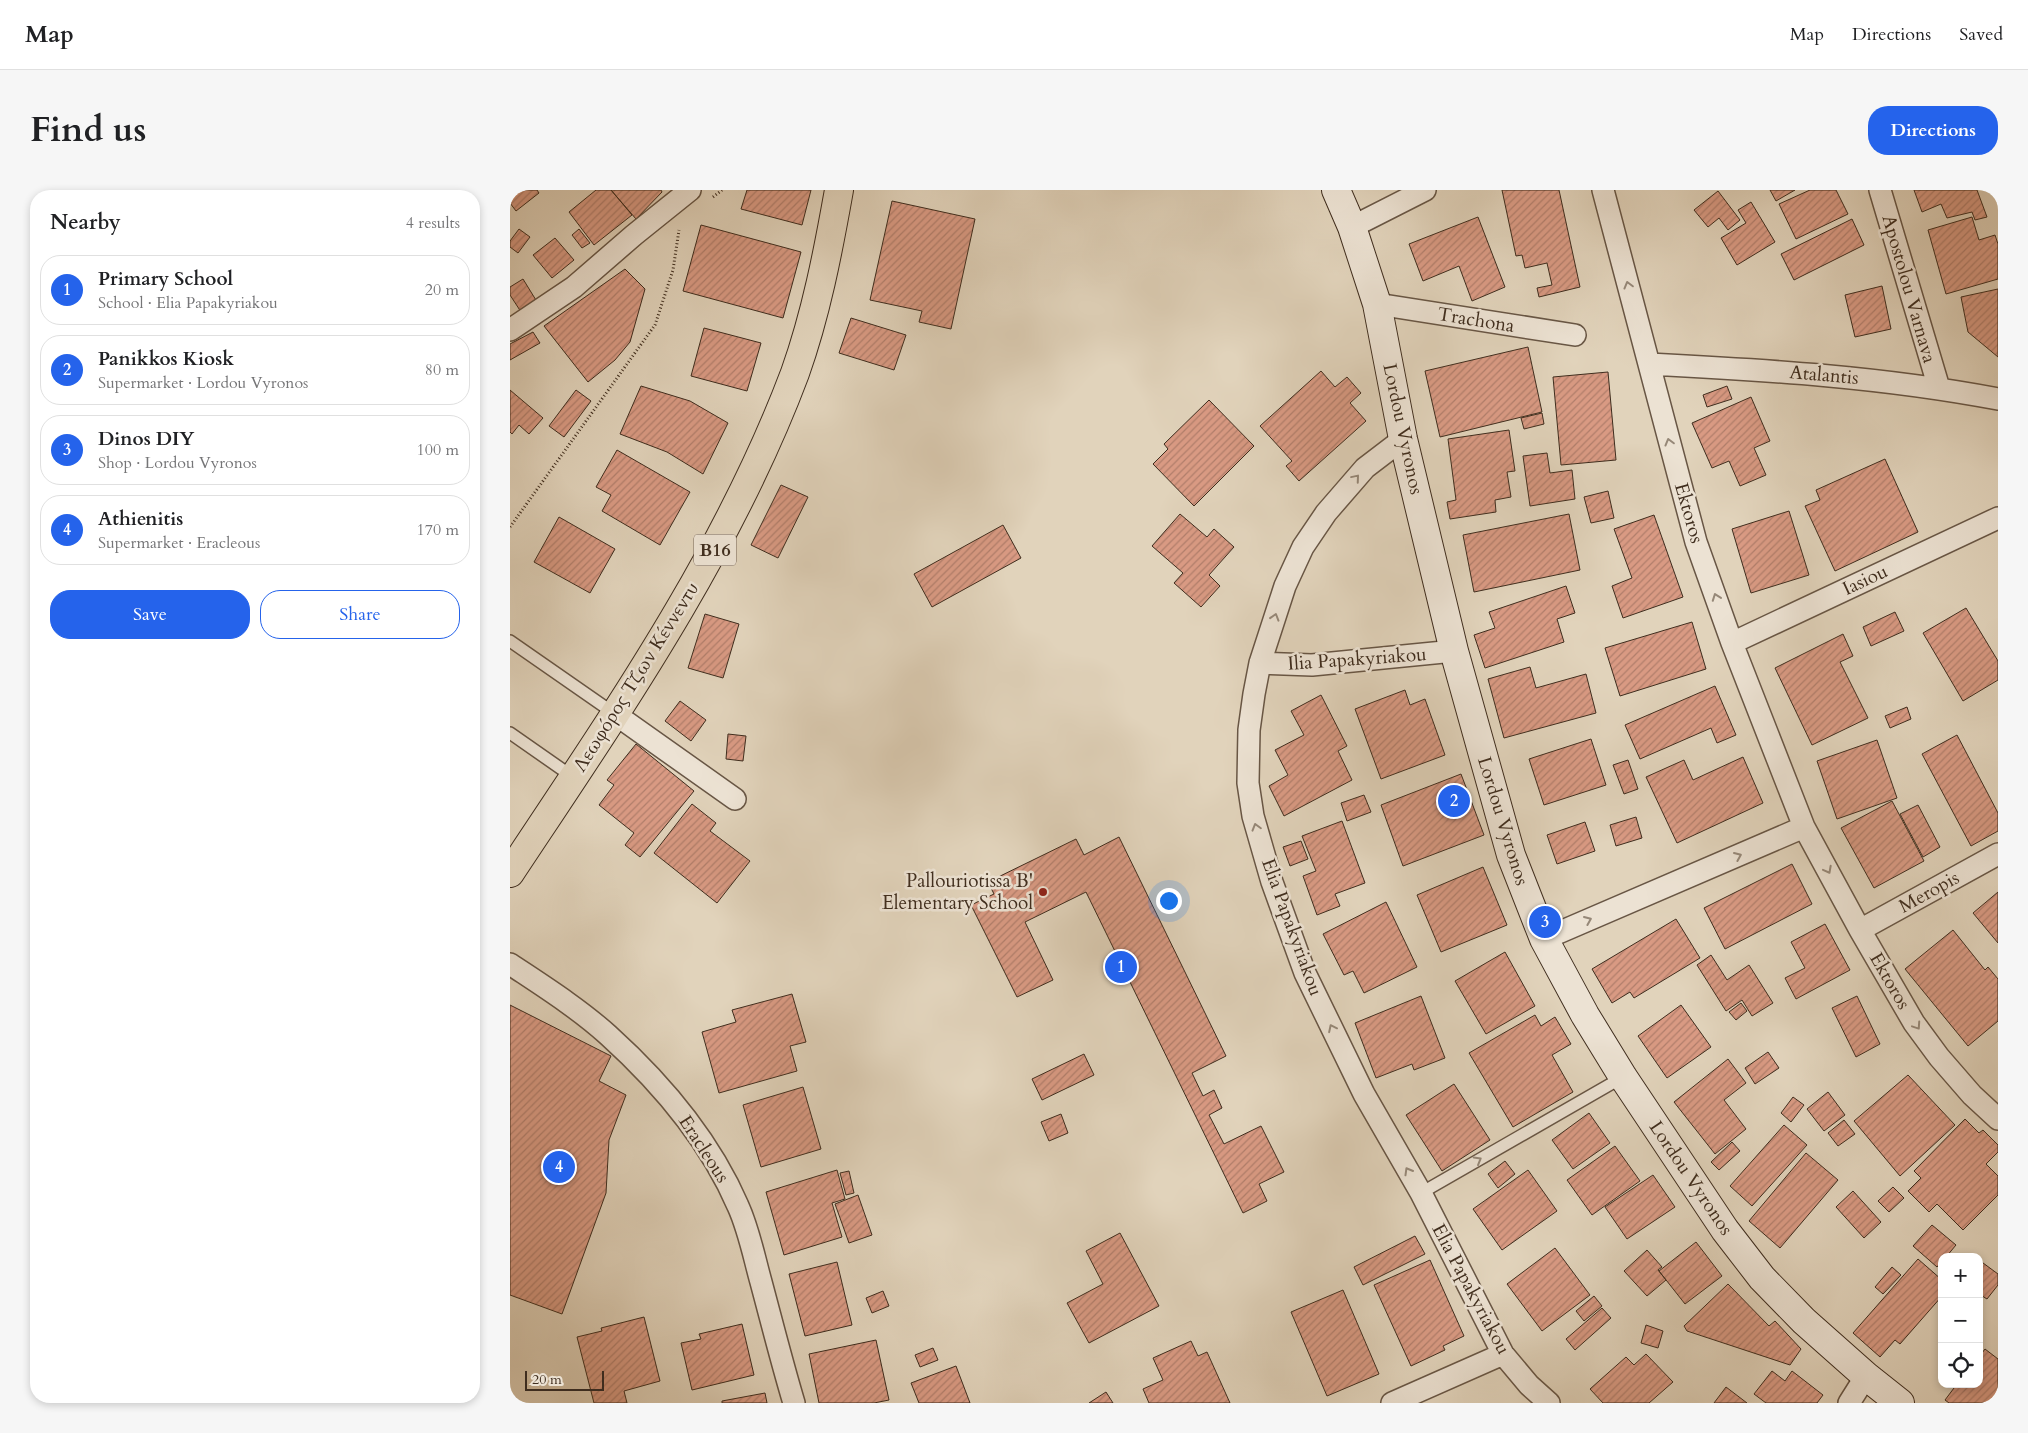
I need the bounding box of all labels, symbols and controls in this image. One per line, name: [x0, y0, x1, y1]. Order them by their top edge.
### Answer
text: Map: [25, 18, 74, 51]
text: Map: [1790, 22, 1824, 47]
text: Directions: [1852, 22, 1931, 47]
text: Saved: [1959, 22, 2003, 47]
text: Find us: [30, 106, 146, 154]
button: Directions: [1868, 106, 1998, 155]
text: Nearby: [50, 208, 121, 237]
text: 4 results: [406, 212, 460, 234]
street label: Apostolou Varnava: [1875, 212, 1943, 366]
text: Primary School: [98, 266, 233, 292]
text: 1: [63, 279, 71, 301]
text: 20 m: [425, 279, 459, 301]
one-way arrow: [1623, 280, 1634, 289]
text: School · Elia Papakyriakou: [98, 292, 278, 314]
street label: Trachona: [1436, 301, 1516, 339]
text: Panikkos Kiosk: [98, 346, 234, 372]
text: 2: [63, 359, 71, 381]
text: 80 m: [425, 359, 459, 381]
street label: Atalantis: [1788, 359, 1860, 391]
street label: Lordou Vyronos: [1376, 361, 1430, 497]
text: Supermarket · Lordou Vyronos: [98, 372, 308, 394]
text: Dinos DIY: [98, 426, 195, 452]
one-way arrow: [1664, 437, 1675, 446]
text: 3: [63, 439, 71, 461]
text: 100 m: [417, 439, 459, 461]
text: Shop · Lordou Vyronos: [98, 452, 257, 474]
one-way arrow: [1351, 475, 1359, 484]
street label: Ektoros: [1668, 480, 1710, 546]
text: Athienitis: [98, 506, 183, 532]
text: 4: [63, 519, 71, 541]
text: 170 m: [417, 519, 459, 541]
text: Supermarket · Eracleous: [98, 532, 260, 554]
road number: B16: [694, 534, 736, 566]
street label: Iasiou: [1838, 558, 1892, 602]
street label: Λεωφόρος Τζων Κέννεντυ: [567, 577, 705, 777]
button: Save: [50, 590, 250, 639]
button: Share: [260, 590, 460, 639]
one-way arrow: [1712, 593, 1722, 602]
one-way arrow: [1269, 613, 1279, 621]
street label: Ilia Papakyriakou: [1287, 641, 1427, 677]
street label: Lordou Vyronos: [1471, 753, 1535, 889]
pin: 2: [1438, 782, 1470, 820]
one-way arrow: [1252, 823, 1262, 831]
one-way arrow: [1733, 851, 1742, 862]
street label: Elia Papakyriakou: [1255, 855, 1329, 999]
one-way arrow: [1821, 865, 1831, 874]
street label: Meropis: [1894, 865, 1964, 919]
place label: Pallouriotissa B' Elementary School: [882, 868, 1033, 916]
marker: Pallouriotissa B' Elementary School: [1037, 886, 1049, 898]
your location: [1156, 888, 1182, 914]
pin: 3: [1529, 903, 1561, 941]
one-way arrow: [1583, 916, 1592, 926]
pin: 1: [1105, 948, 1137, 986]
street label: Ektoros: [1863, 948, 1917, 1014]
one-way arrow: [1911, 1021, 1920, 1030]
one-way arrow: [1328, 1024, 1338, 1033]
street label: Eracleous: [672, 1110, 736, 1188]
street label: Lordou Vyronos: [1643, 1116, 1739, 1240]
pin: 4: [543, 1148, 575, 1186]
one-way arrow: [1473, 1157, 1482, 1167]
one-way arrow: [1404, 1168, 1414, 1177]
street label: Elia Papakyriakou: [1426, 1219, 1516, 1359]
map controls: [1938, 1253, 1983, 1388]
button: +: [1938, 1253, 1983, 1298]
button: −: [1938, 1298, 1983, 1343]
button: locate: [1938, 1343, 1983, 1388]
scale bar: [525, 1368, 604, 1391]
text: 20 m: [532, 1370, 562, 1389]

